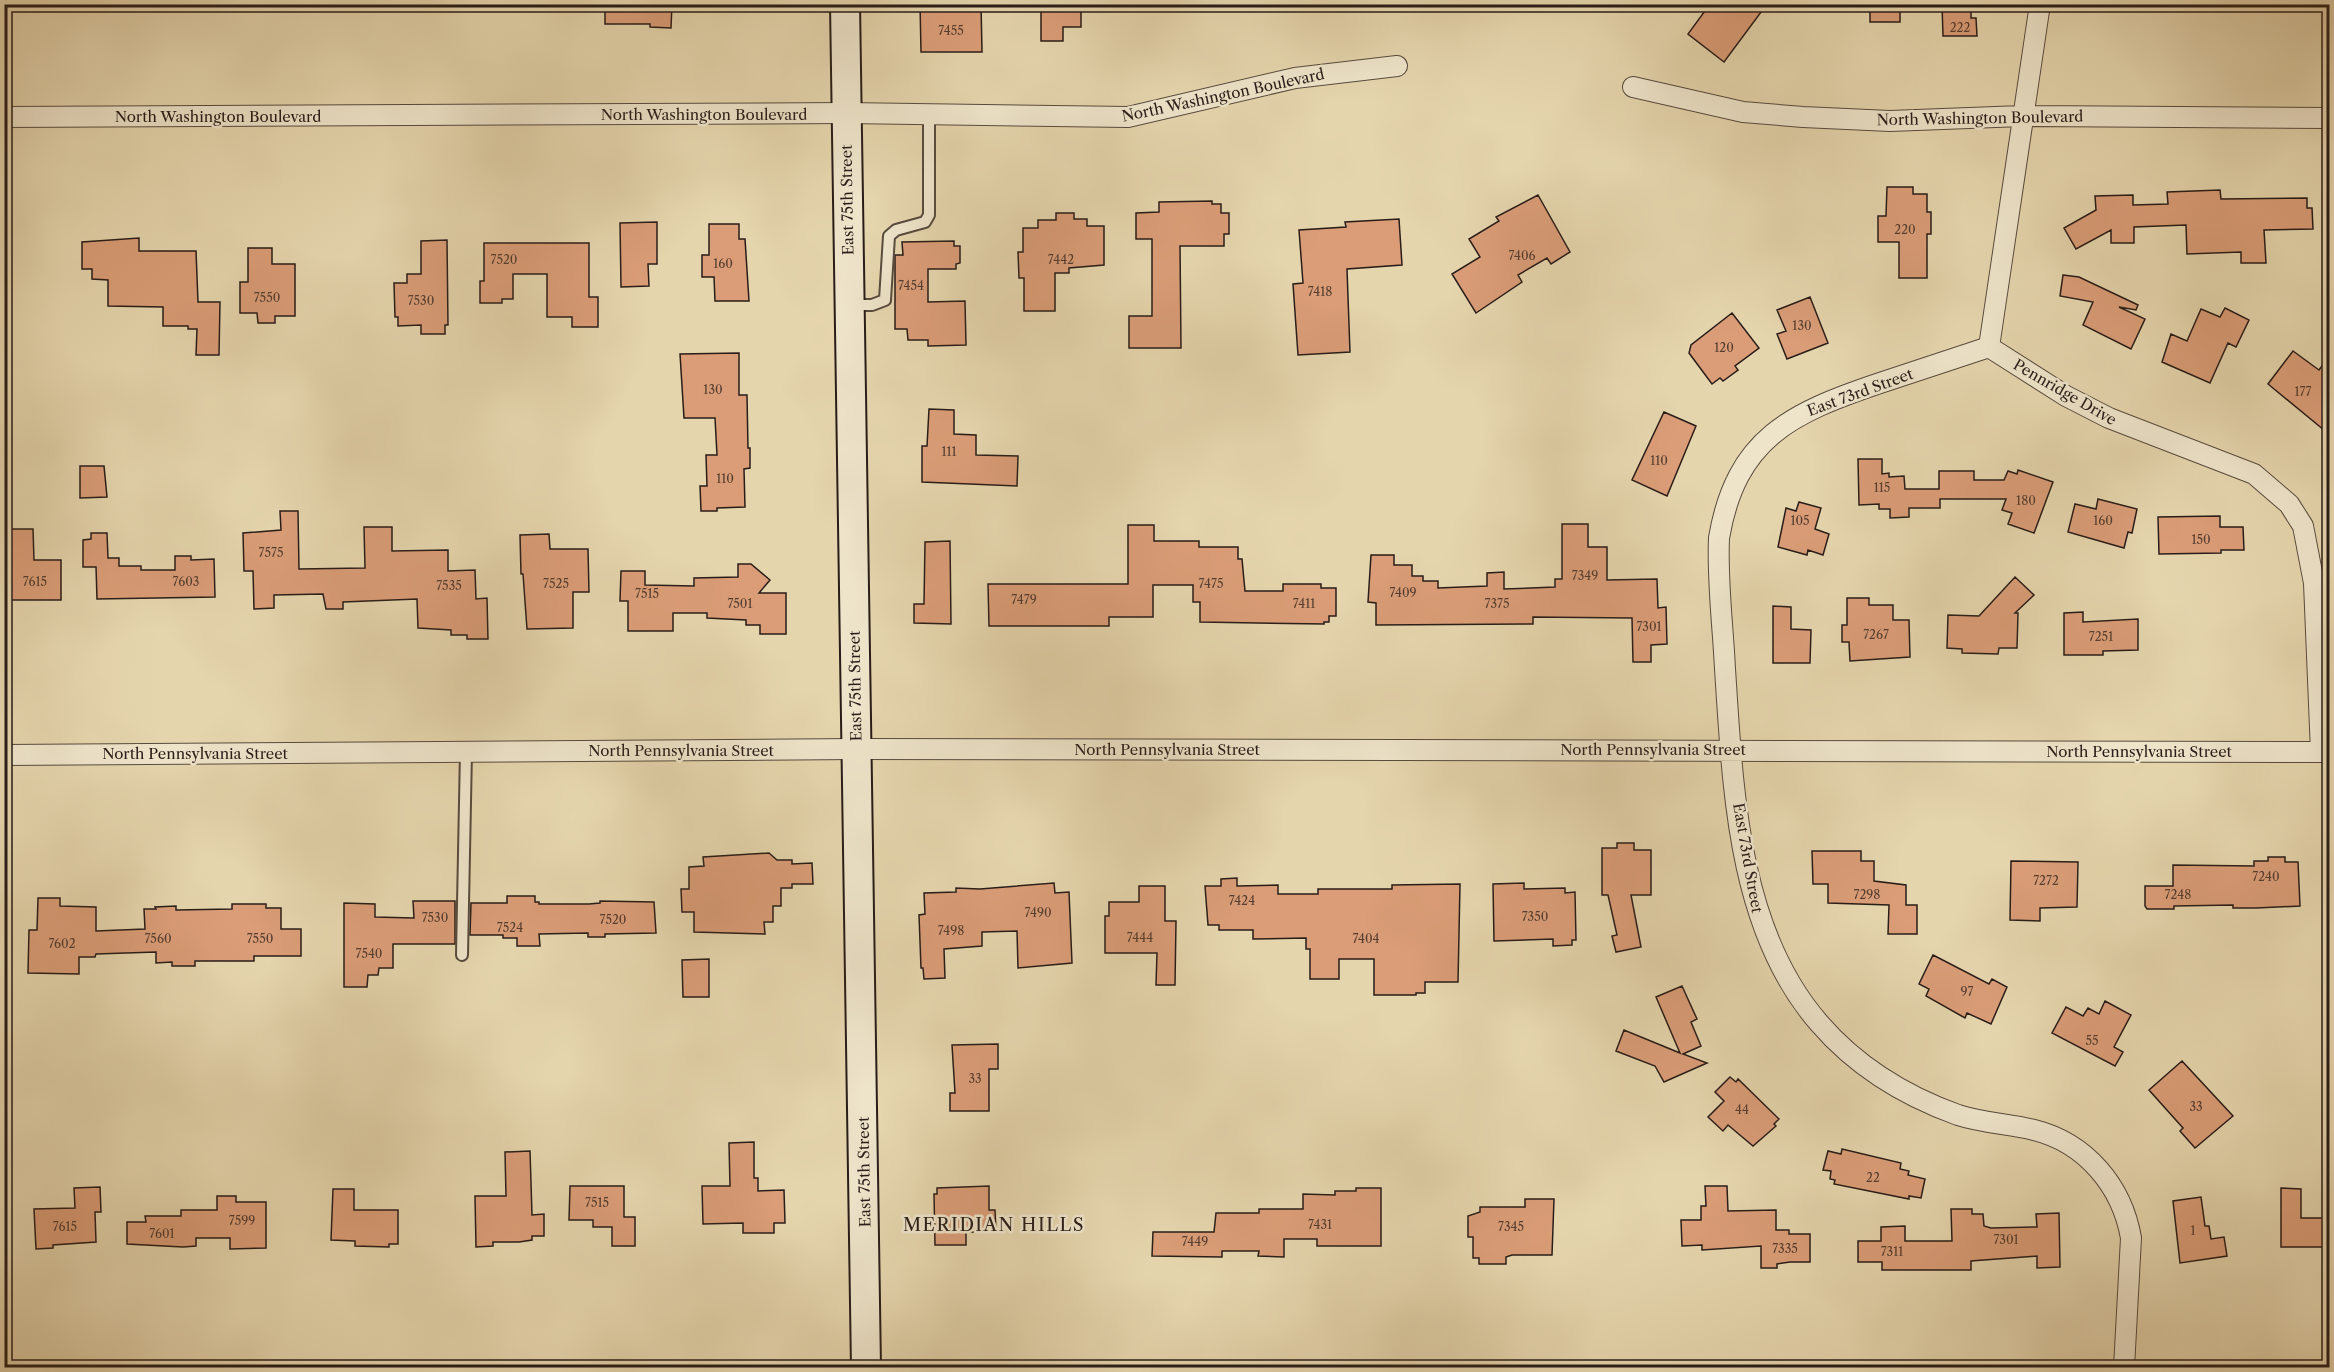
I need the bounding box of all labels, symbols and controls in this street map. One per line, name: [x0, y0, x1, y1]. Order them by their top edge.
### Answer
house number: 222: [1950, 20, 1970, 35]
house number: 7455: [938, 23, 964, 38]
street label: North Washington Boulevard: [1120, 64, 1326, 126]
street label: North Washington Boulevard: [601, 105, 807, 124]
street label: North Washington Boulevard: [115, 107, 321, 126]
street label: North Washington Boulevard: [1877, 107, 2083, 129]
street label: East 75th Street: [837, 144, 857, 256]
house number: 220: [1894, 222, 1916, 237]
house number: 7406: [1508, 248, 1536, 263]
house number: 7520: [491, 252, 517, 267]
house number: 7442: [1048, 252, 1074, 267]
house number: 160: [713, 256, 733, 271]
house number: 7454: [898, 278, 924, 293]
house number: 7418: [1308, 284, 1332, 299]
house number: 7550: [254, 290, 280, 305]
house number: 7530: [408, 293, 434, 308]
house number: 130: [1792, 318, 1812, 333]
house number: 120: [1714, 340, 1734, 355]
street label: Pennridge Drive: [2010, 355, 2120, 429]
street label: East 73rd Street: [1804, 364, 1916, 420]
house number: 130: [703, 382, 723, 397]
house number: 177: [2295, 384, 2312, 399]
house number: 111: [941, 444, 957, 459]
house number: 110: [1650, 453, 1668, 468]
house number: 110: [716, 471, 734, 486]
house number: 115: [1874, 480, 1890, 495]
house number: 180: [2016, 493, 2036, 508]
house number: 105: [1790, 513, 1810, 528]
house number: 160: [2093, 513, 2113, 528]
house number: 150: [2191, 532, 2211, 547]
house number: 7575: [259, 545, 283, 560]
house number: 7349: [1572, 568, 1598, 583]
house number: 7615: [23, 574, 47, 589]
house number: 7603: [173, 574, 199, 589]
house number: 7525: [543, 576, 569, 591]
house number: 7475: [1199, 576, 1223, 591]
house number: 7535: [436, 578, 462, 593]
house number: 7409: [1389, 585, 1417, 600]
house number: 7515: [635, 586, 659, 601]
house number: 7479: [1011, 592, 1037, 607]
house number: 7501: [727, 596, 753, 611]
house number: 7411: [1293, 596, 1315, 611]
house number: 7375: [1485, 596, 1509, 611]
house number: 7301: [1636, 619, 1662, 634]
house number: 7267: [1863, 627, 1889, 642]
house number: 7251: [2089, 629, 2113, 644]
street label: East 75th Street: [845, 630, 865, 742]
street label: North Pennsylvania Street: [1074, 740, 1261, 759]
street label: North Pennsylvania Street: [1560, 740, 1747, 759]
street label: North Pennsylvania Street: [588, 741, 775, 760]
street label: North Pennsylvania Street: [2046, 742, 2233, 761]
street label: North Pennsylvania Street: [102, 744, 289, 763]
street label: East 73rd Street: [1729, 801, 1767, 915]
house number: 7240: [2252, 869, 2280, 884]
house number: 7272: [2033, 873, 2059, 888]
house number: 7298: [1854, 887, 1880, 902]
house number: 7248: [2165, 887, 2191, 902]
house number: 7424: [1229, 893, 1255, 908]
house number: 7490: [1024, 905, 1052, 920]
house number: 7350: [1522, 909, 1548, 924]
house number: 7530: [422, 910, 448, 925]
house number: 7520: [600, 912, 626, 927]
house number: 7524: [497, 920, 523, 935]
house number: 7498: [938, 923, 964, 938]
house number: 7444: [1127, 930, 1153, 945]
house number: 7560: [144, 931, 172, 946]
house number: 7550: [247, 931, 273, 946]
house number: 7404: [1352, 931, 1380, 946]
house number: 7602: [48, 936, 76, 951]
house number: 7540: [356, 946, 382, 961]
house number: 97: [1961, 984, 1974, 999]
house number: 55: [2085, 1033, 2099, 1048]
house number: 33: [968, 1071, 982, 1086]
house number: 33: [2189, 1099, 2203, 1114]
house number: 44: [1735, 1102, 1749, 1117]
street label: East 75th Street: [854, 1116, 874, 1228]
house number: 22: [1866, 1170, 1880, 1185]
house number: 7515: [585, 1195, 609, 1210]
house number: 7599: [229, 1213, 255, 1228]
district label: MERIDIAN HILLS: [903, 1214, 1085, 1236]
house number: 7431: [1308, 1217, 1332, 1232]
house number: 7615: [53, 1219, 77, 1234]
house number: 7345: [1498, 1219, 1524, 1234]
house number: 1: [2190, 1223, 2196, 1238]
house number: 7601: [149, 1226, 175, 1241]
house number: 7301: [1993, 1232, 2019, 1247]
house number: 7449: [1182, 1234, 1208, 1249]
house number: 7335: [1772, 1241, 1798, 1256]
house number: 7311: [1881, 1244, 1903, 1259]

